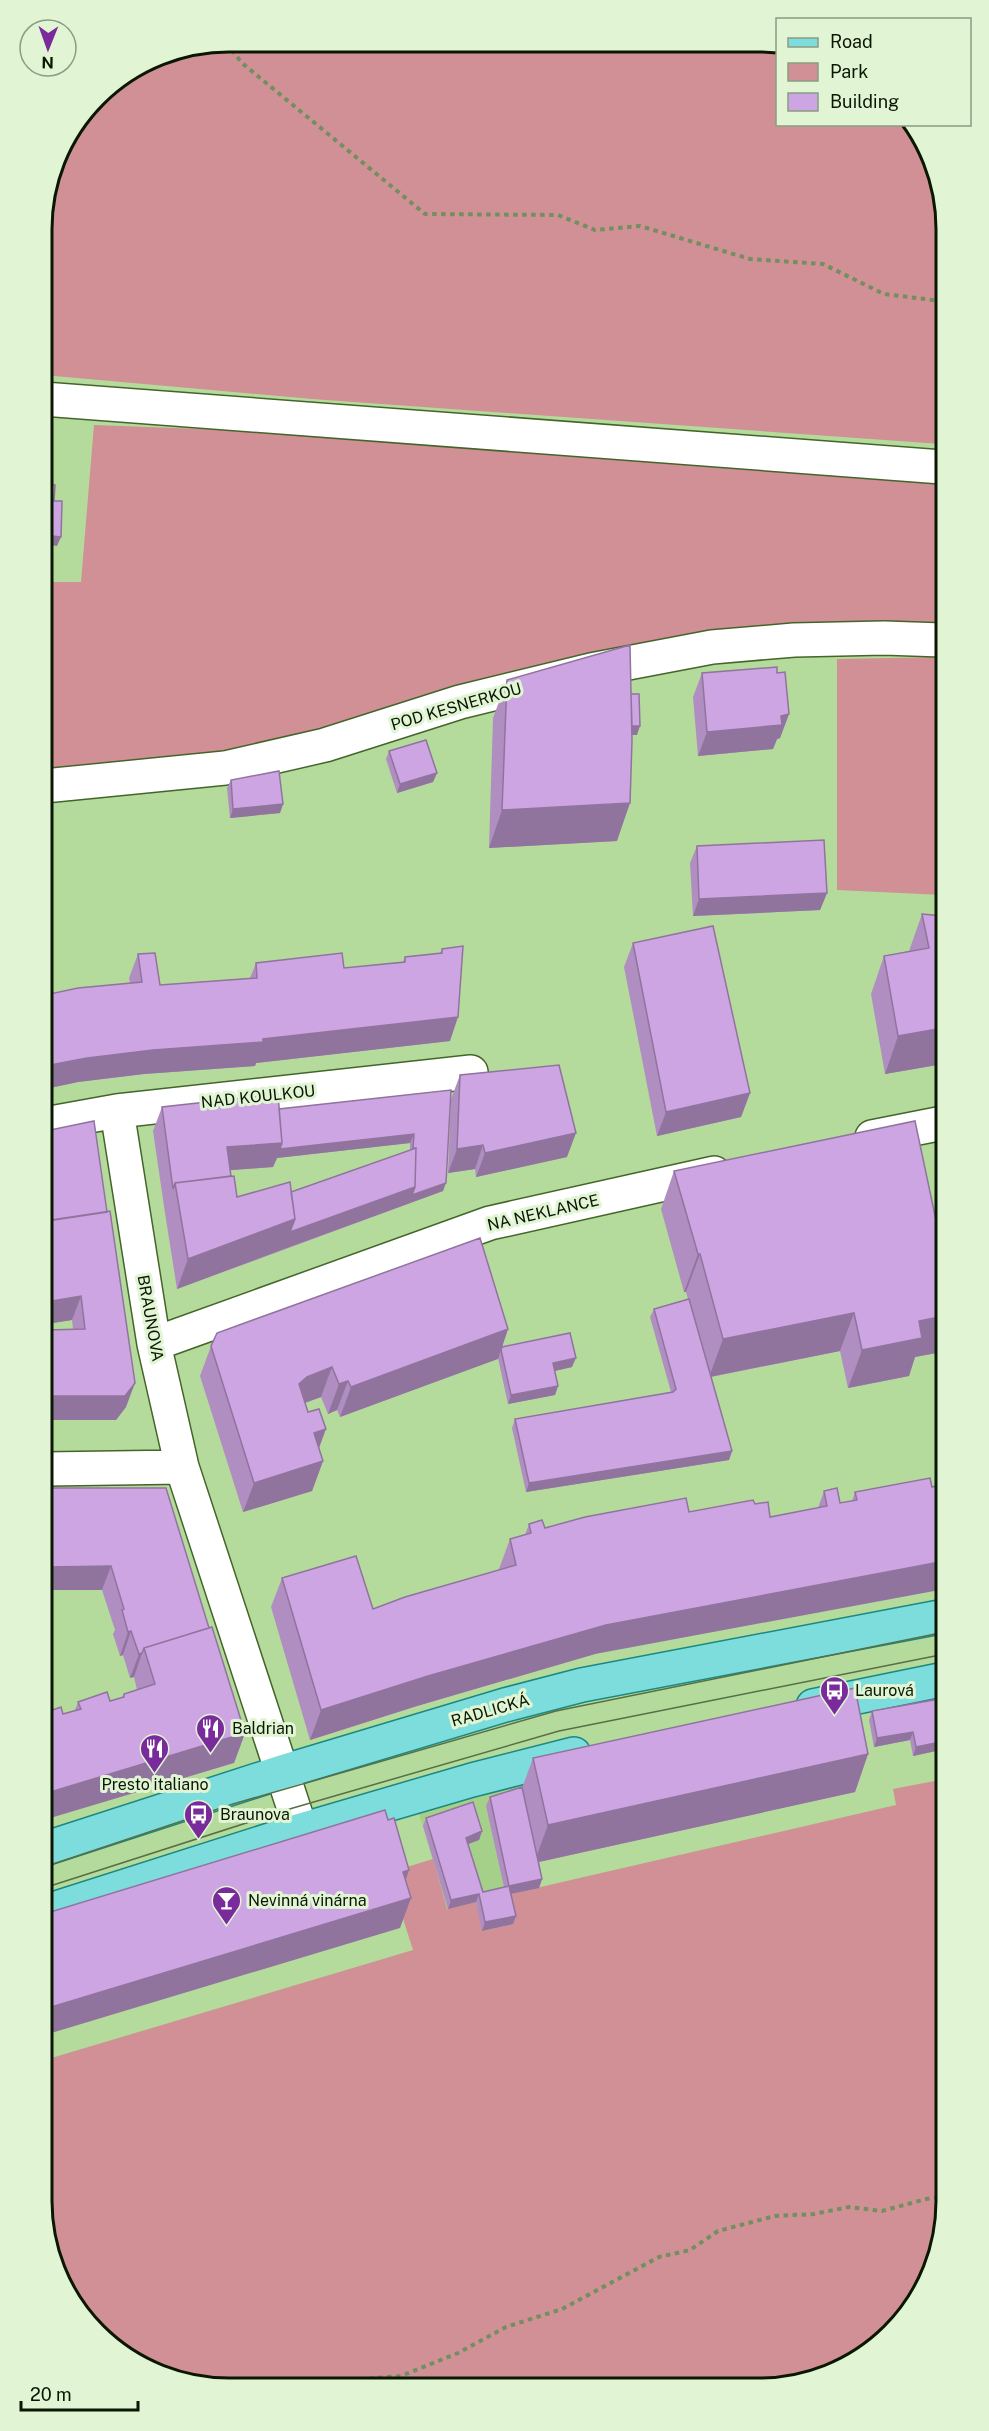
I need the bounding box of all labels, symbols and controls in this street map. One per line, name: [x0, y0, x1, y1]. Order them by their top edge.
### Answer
north arrow: [18, 18, 78, 78]
legend: [776, 18, 971, 126]
text: Road: [830, 31, 873, 52]
text: N: [41, 53, 54, 72]
text: Park: [830, 61, 868, 82]
text: Building: [830, 91, 899, 112]
street label: POD KESNERKOU: [389, 679, 524, 734]
street label: NAD KOULKOU: [200, 1081, 316, 1112]
street label: NA NEKLANCE: [485, 1190, 601, 1235]
street label: BRAUNOVA: [134, 1273, 167, 1363]
bus stop icon: Laurová: [818, 1674, 850, 1716]
place label: Laurová: [855, 1681, 914, 1700]
street label: RADLICKÁ: [449, 1689, 531, 1731]
restaurant icon: Baldrian: [195, 1712, 227, 1754]
place label: Baldrian: [232, 1719, 294, 1738]
restaurant icon: Presto italiano: [139, 1732, 171, 1774]
place label: Presto italiano: [102, 1775, 208, 1794]
bus stop icon: Braunova: [183, 1798, 215, 1840]
place label: Braunova: [220, 1805, 290, 1824]
bar icon: Nevinná vinárna: [211, 1884, 243, 1926]
place label: Nevinná vinárna: [248, 1891, 367, 1910]
scale bar: [21, 2374, 138, 2412]
text: 20 m: [30, 2384, 72, 2405]

